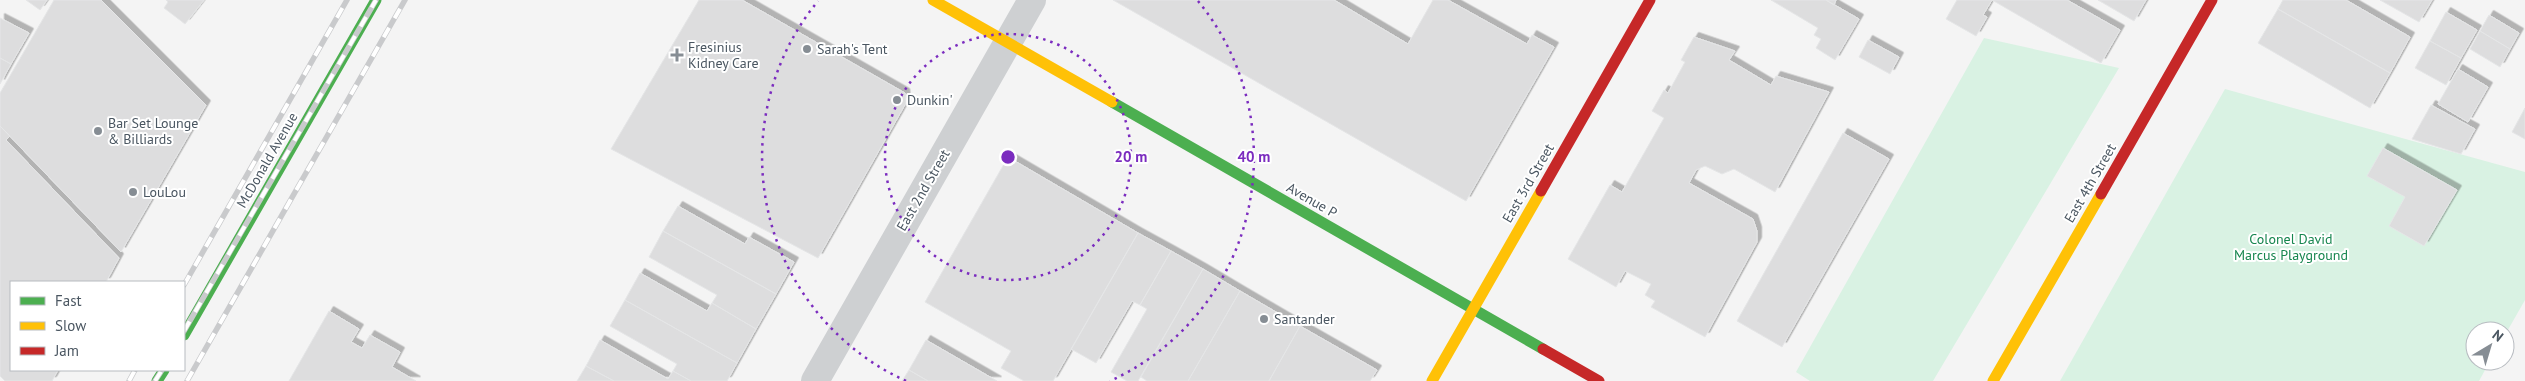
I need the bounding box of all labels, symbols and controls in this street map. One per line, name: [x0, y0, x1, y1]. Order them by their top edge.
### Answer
place label: Fresinius Kidney Care: [688, 38, 759, 72]
place label: Sarah's Tent: [817, 40, 888, 58]
marker: Sarah's Tent: [801, 43, 813, 55]
marker: Fresinius Kidney Care: [670, 48, 684, 62]
place label: Dunkin': [907, 91, 953, 109]
marker: Dunkin': [891, 94, 903, 106]
street label: McDonald Avenue: [232, 109, 302, 211]
place label: Bar Set Lounge & Billiards: [108, 114, 198, 148]
marker: Bar Set Lounge & Billiards: [92, 125, 104, 137]
street label: East 3rd Street: [1498, 140, 1558, 226]
street label: East 4th Street: [2060, 140, 2120, 226]
street label: East 2nd Street: [892, 146, 954, 234]
text: 20 m: [1115, 147, 1147, 166]
text: 40 m: [1238, 147, 1270, 166]
centre of rings: [999, 148, 1017, 166]
street label: Avenue P: [1284, 178, 1341, 222]
place label: LouLou: [143, 183, 186, 201]
marker: LouLou: [127, 186, 139, 198]
park label: Colonel David Marcus Playground: [2234, 230, 2348, 264]
legend: [10, 281, 185, 371]
text: Fast: [55, 291, 82, 310]
place label: Santander: [1274, 310, 1335, 328]
marker: Santander: [1258, 313, 1270, 325]
text: Slow: [55, 316, 86, 335]
north arrow: [2465, 321, 2515, 371]
text: N: [2489, 326, 2507, 346]
text: Jam: [54, 341, 79, 360]

